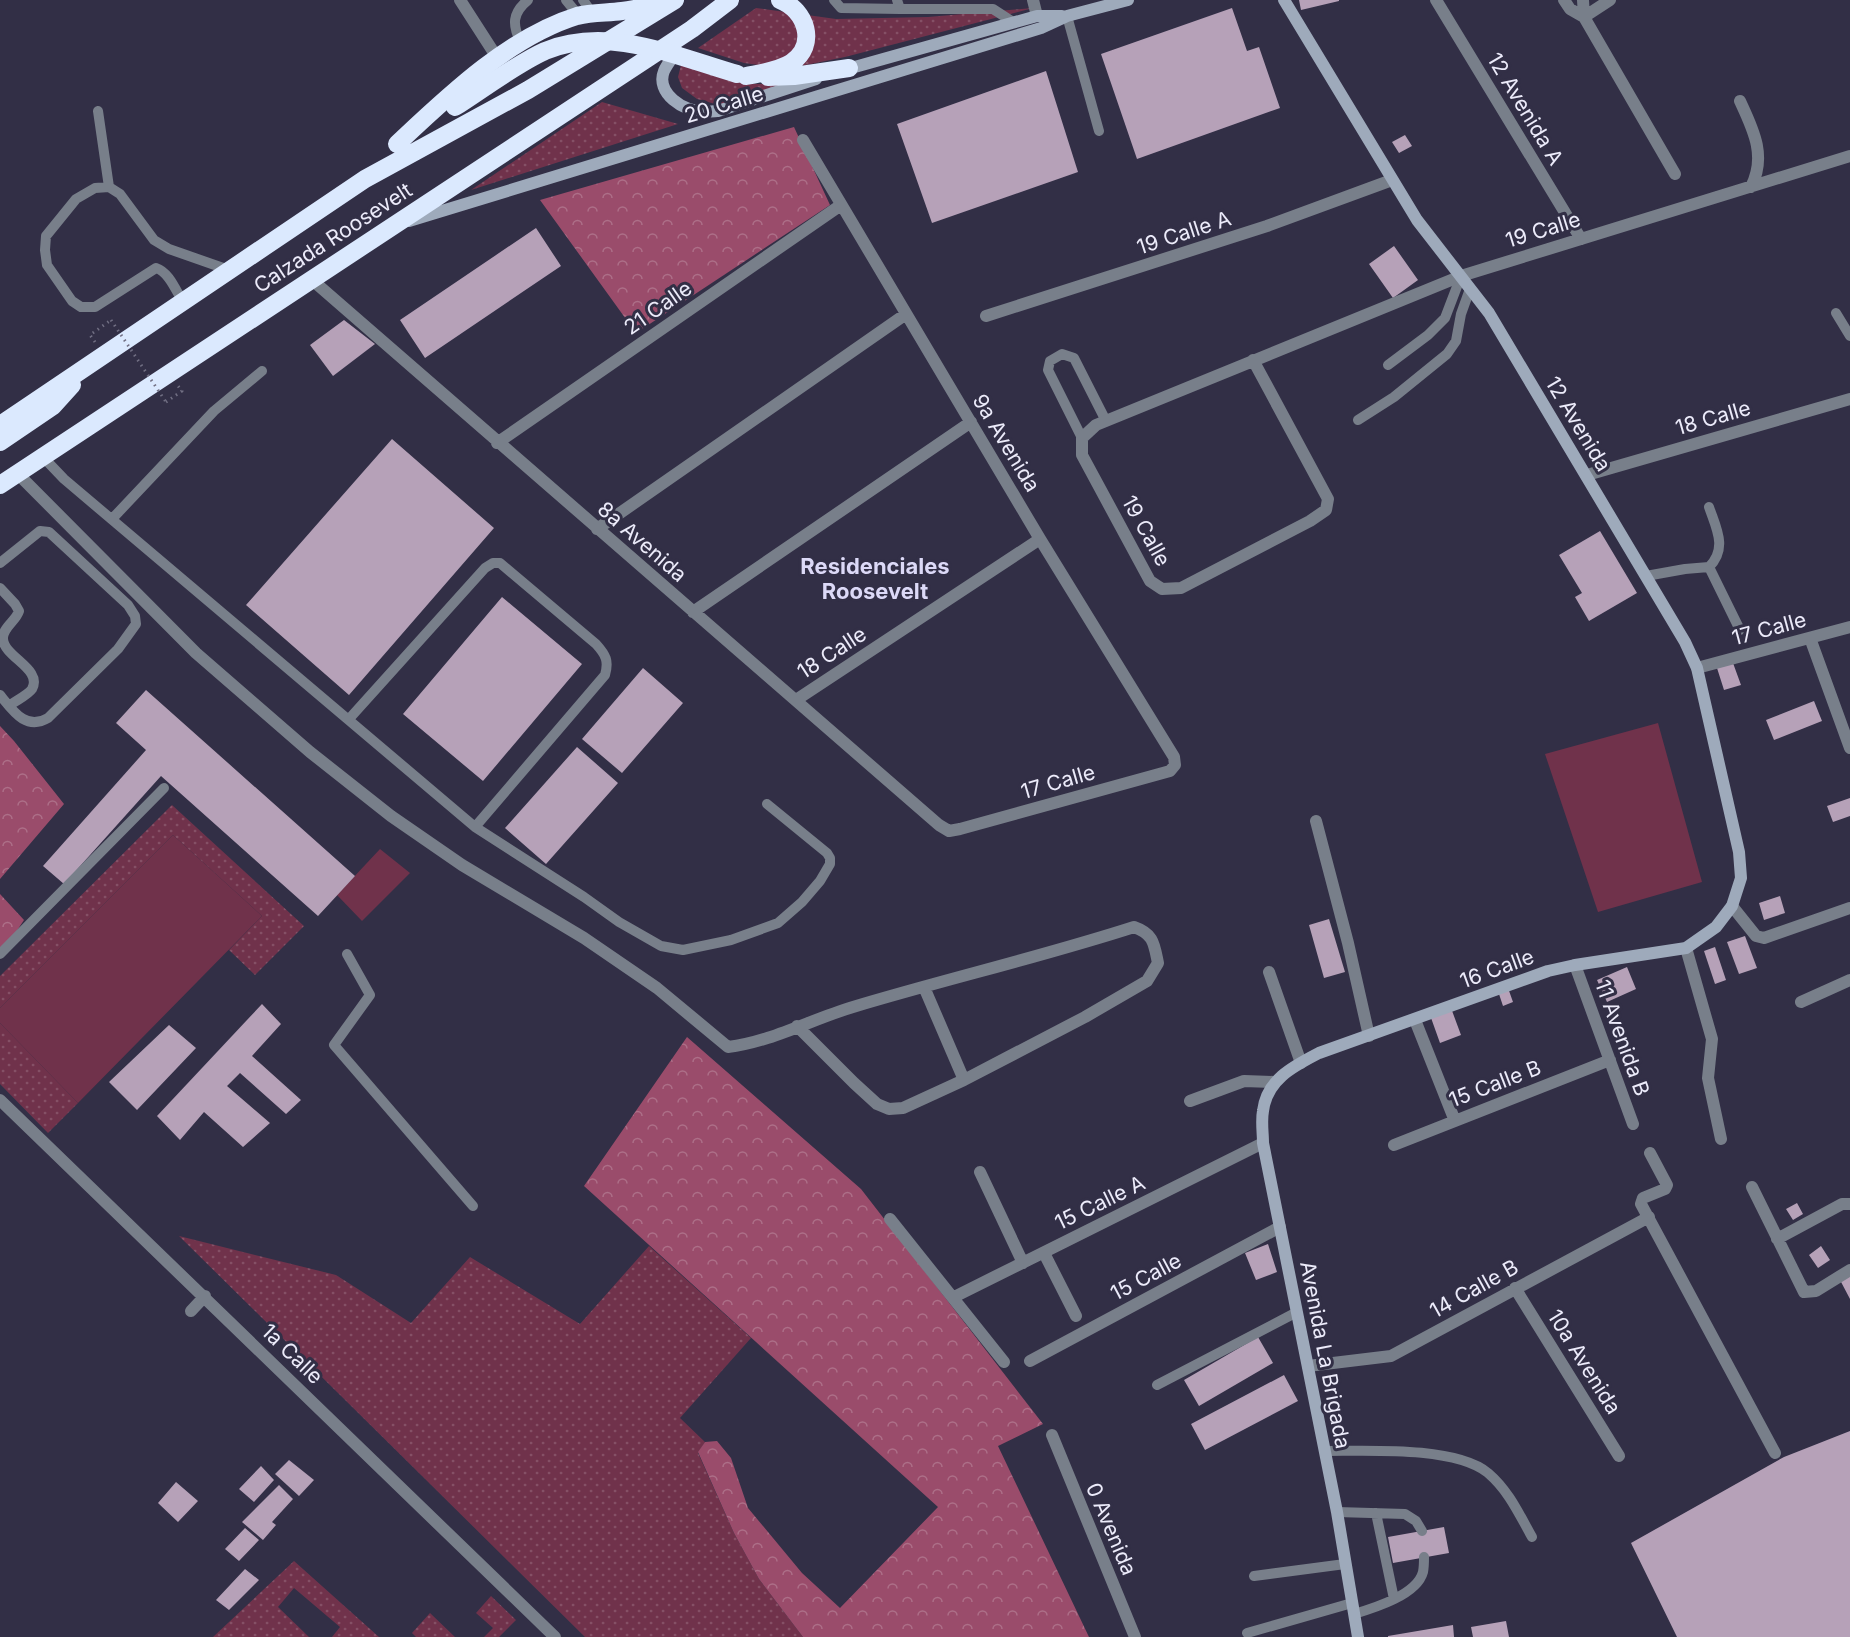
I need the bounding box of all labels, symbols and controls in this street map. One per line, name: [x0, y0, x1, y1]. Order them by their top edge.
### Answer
street label: 12 Avenida A: [1482, 48, 1569, 169]
street label: 20 Calle: [681, 81, 766, 128]
street label: Calzada Roosevelt: [249, 177, 417, 298]
street label: 19 Calle A: [1134, 206, 1234, 259]
street label: 19 Calle: [1502, 206, 1583, 253]
street label: 21 Calle: [619, 275, 696, 340]
street label: 12 Avenida: [1540, 372, 1616, 476]
street label: 9a Avenida: [967, 389, 1045, 496]
street label: 18 Calle: [1672, 395, 1753, 440]
street label: 19 Calle: [1117, 491, 1176, 571]
street label: 8a Avenida: [593, 496, 692, 587]
district label: Residenciales Roosevelt: [800, 553, 950, 604]
street label: 17 Calle: [1729, 607, 1809, 650]
street label: 18 Calle: [793, 621, 871, 684]
street label: 17 Calle: [1018, 759, 1098, 804]
street label: 16 Calle: [1456, 944, 1537, 993]
street label: 11 Avenida B: [1590, 976, 1655, 1099]
street label: 15 Calle B: [1445, 1055, 1544, 1112]
street label: 15 Calle A: [1051, 1170, 1149, 1235]
street label: 15 Calle: [1106, 1248, 1186, 1306]
street label: 14 Calle B: [1425, 1254, 1522, 1323]
street label: Avenida La Brigada: [1295, 1259, 1356, 1451]
street label: 10a Avenida: [1542, 1305, 1626, 1419]
street label: 1a Calle: [256, 1318, 328, 1389]
street label: 0 Avenida: [1081, 1479, 1142, 1579]

